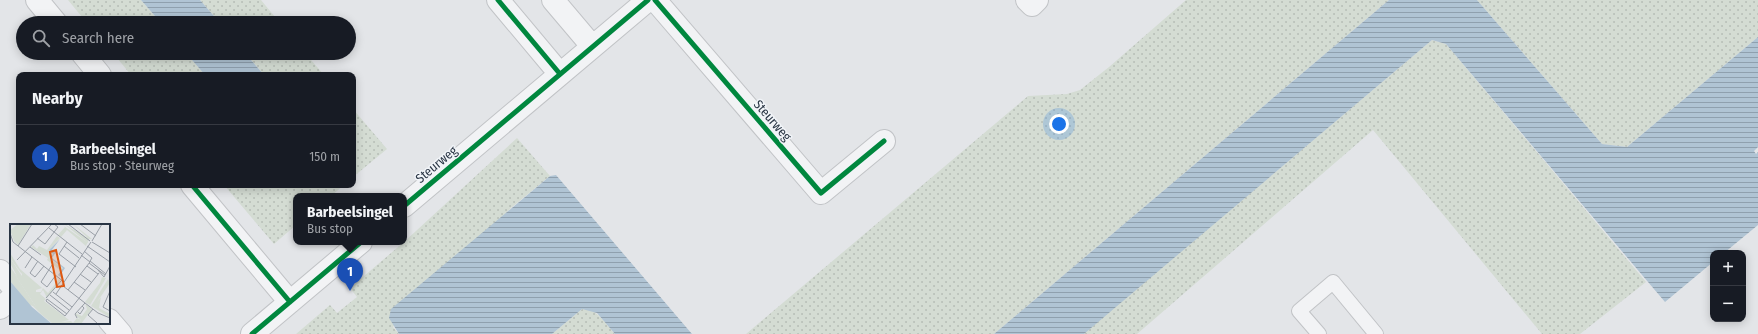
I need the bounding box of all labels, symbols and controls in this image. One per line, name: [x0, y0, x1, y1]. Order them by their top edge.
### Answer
search box: [16, 16, 356, 60]
icon: search: [30, 27, 52, 49]
text: Search here: [62, 29, 134, 47]
text: Nearby: [32, 88, 83, 109]
street label: Steurweg: [751, 97, 795, 145]
your location: [1049, 114, 1069, 134]
text: Barbeelsingel: [70, 140, 156, 158]
street label: Steurweg: [413, 142, 461, 186]
text: 1: [42, 149, 48, 164]
text: 150 m: [309, 149, 340, 164]
text: Bus stop · Steurweg: [70, 158, 174, 173]
popup: [293, 193, 407, 245]
text: Barbeelsingel: [307, 203, 393, 221]
text: Bus stop: [307, 221, 353, 236]
inset map: [10, 224, 110, 324]
map controls: [1710, 250, 1746, 322]
button: +: [1710, 250, 1746, 286]
pin: 1: [337, 258, 363, 291]
button: −: [1710, 286, 1746, 322]

